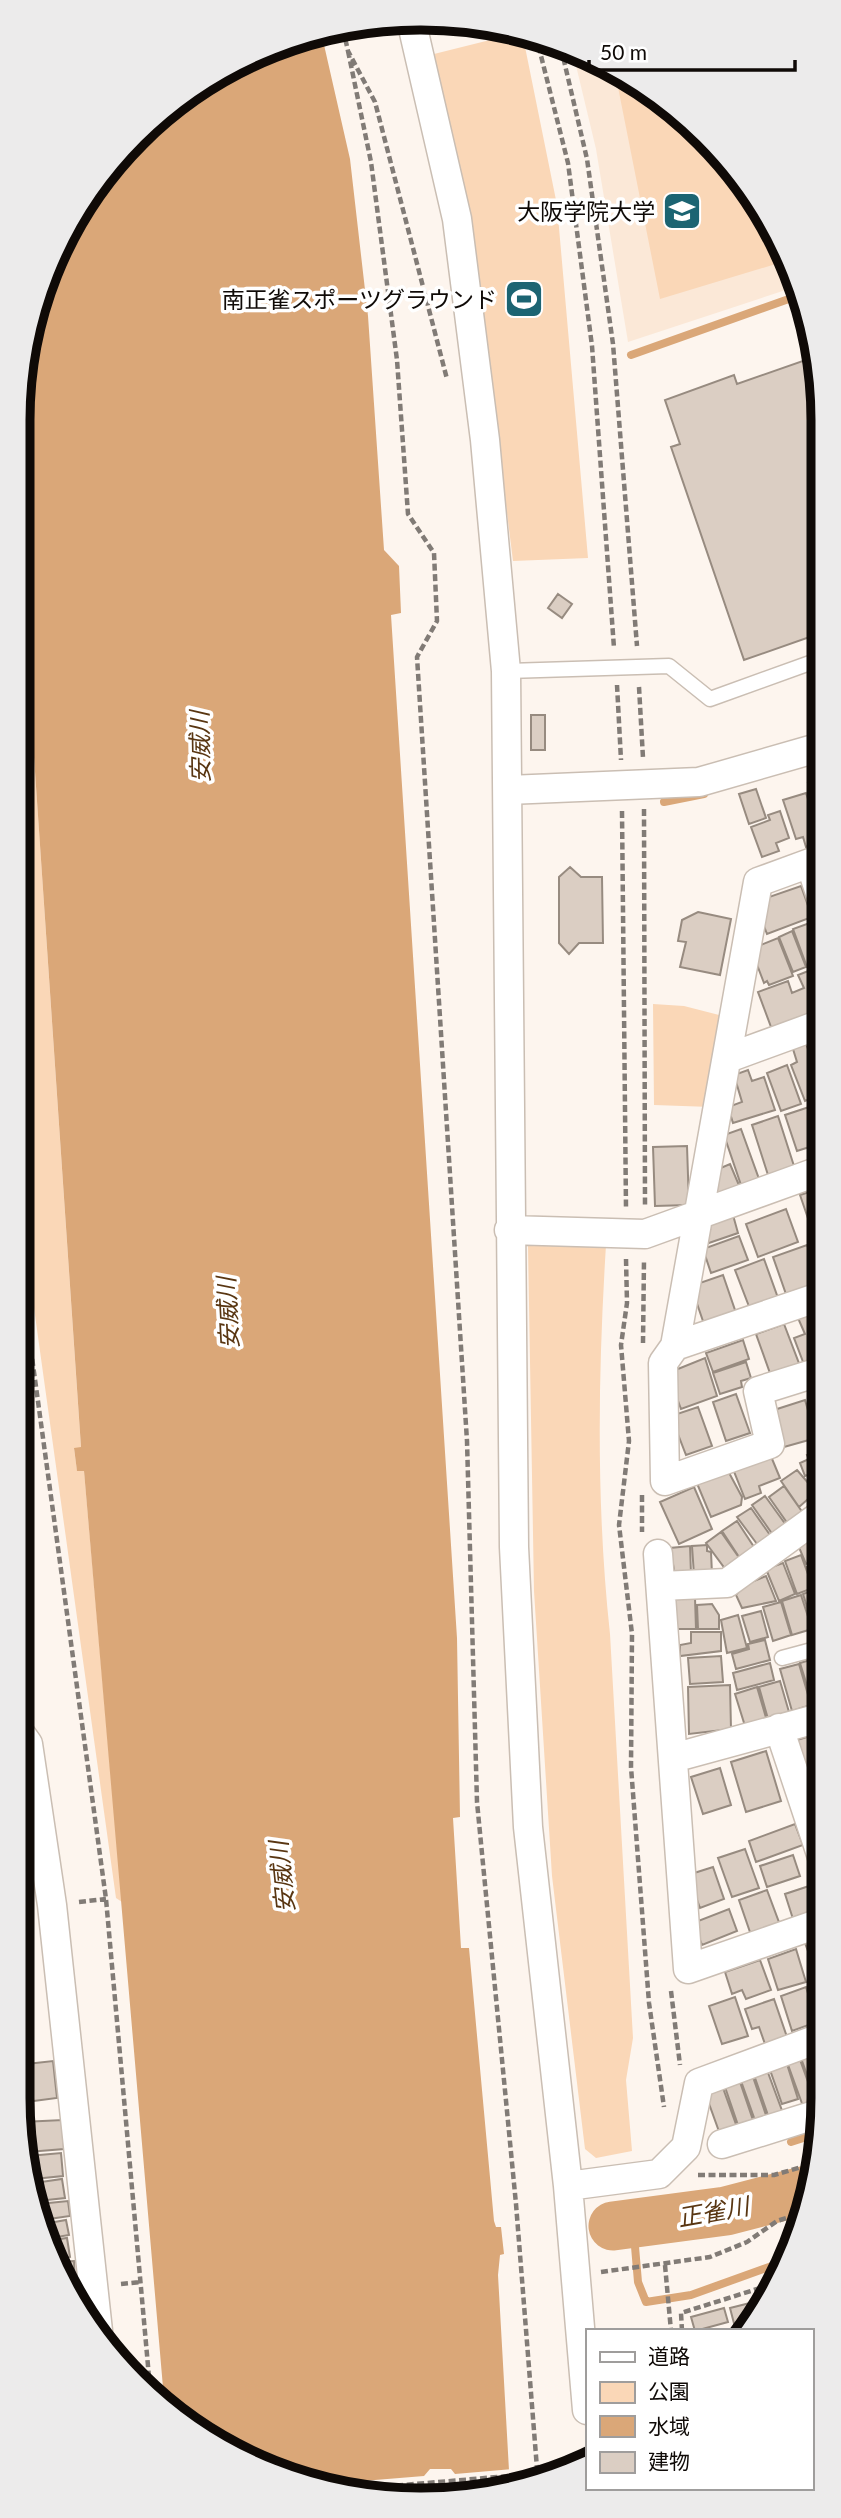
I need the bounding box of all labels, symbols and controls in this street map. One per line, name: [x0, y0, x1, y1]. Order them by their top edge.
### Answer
scale bar: [589, 28, 796, 72]
text: 50 m: [600, 39, 647, 64]
school or university icon: 大阪学院大学: [661, 190, 703, 232]
place label: 大阪学院大学: [517, 197, 655, 225]
sports icon: 南正雀スポーツグラウンド: [503, 278, 545, 320]
place label: 南正雀スポーツグラウンド: [221, 285, 497, 313]
water label: 安威川: [184, 708, 214, 783]
water label: 安威川: [210, 1273, 243, 1350]
water label: 安威川: [263, 1837, 299, 1914]
water label: 正雀川: [675, 2190, 754, 2232]
legend: [586, 2329, 813, 2490]
text: 道路: [648, 2343, 690, 2368]
text: 公園: [648, 2378, 690, 2403]
text: 水域: [648, 2413, 690, 2438]
text: 建物: [648, 2448, 690, 2473]

